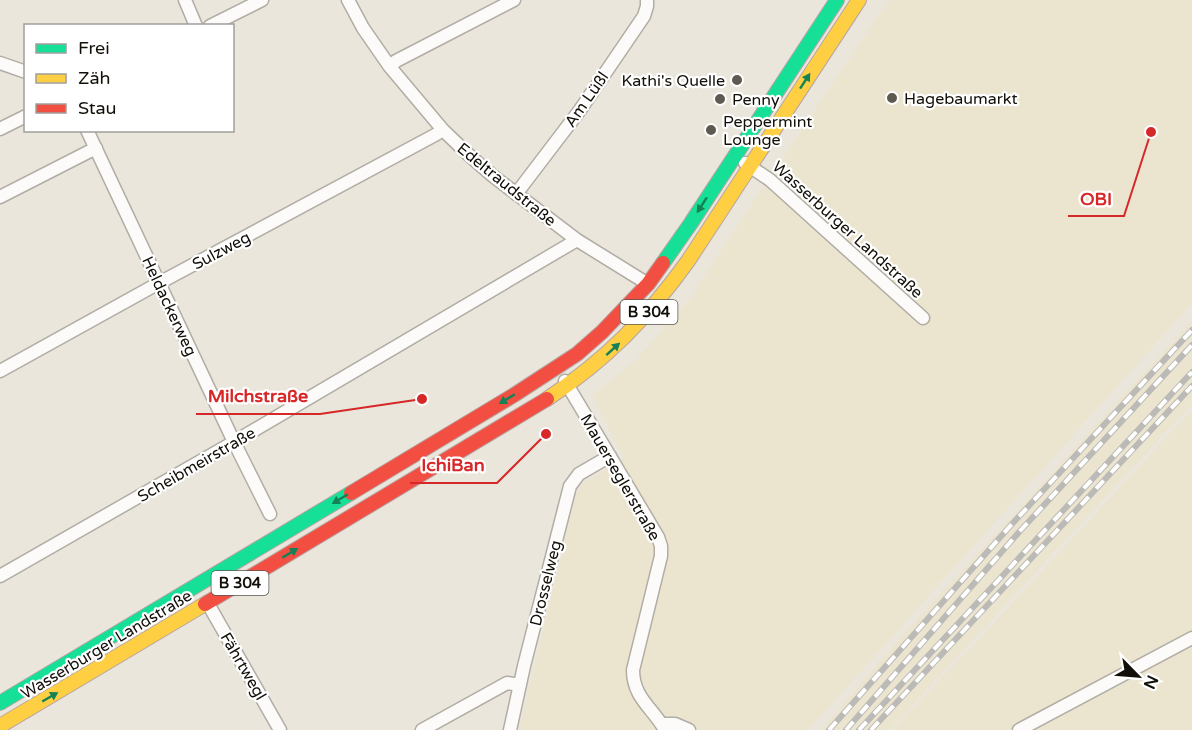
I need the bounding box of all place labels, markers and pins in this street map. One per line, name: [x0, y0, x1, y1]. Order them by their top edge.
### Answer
place label: Kathi's Quelle: [622, 71, 725, 91]
marker: Kathi's Quelle: [730, 73, 744, 87]
place label: Hagebaumarkt: [904, 89, 1018, 109]
place label: Penny: [732, 90, 780, 110]
marker: Hagebaumarkt: [885, 91, 899, 105]
marker: Penny: [713, 92, 727, 106]
place label: Peppermint Lounge: [723, 112, 812, 150]
marker: Peppermint Lounge: [704, 123, 718, 137]
callout: OBI: [1068, 180, 1124, 216]
callout: Milchstraße: [196, 378, 320, 414]
callout: IchiBan: [410, 447, 497, 483]

